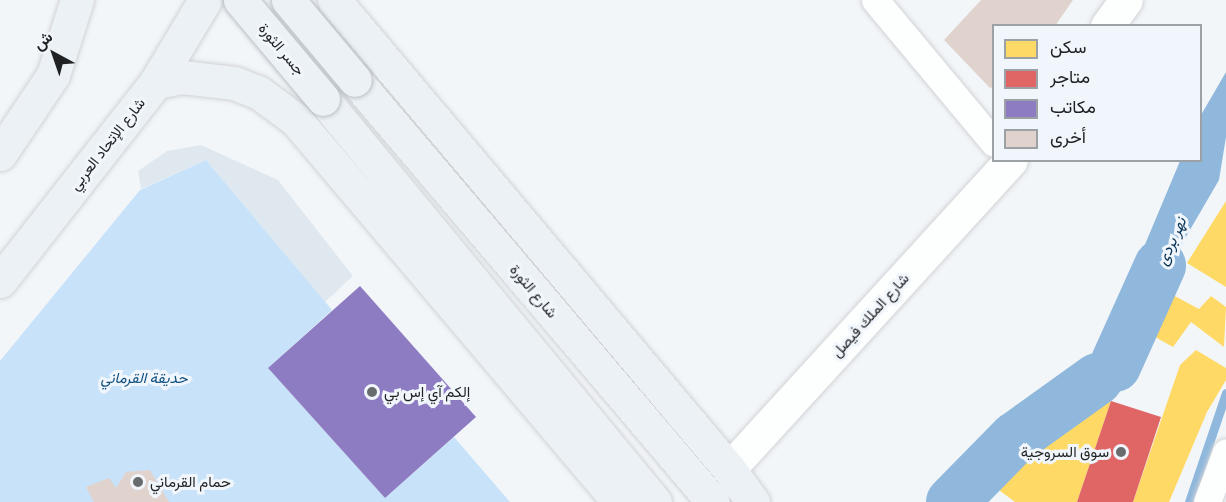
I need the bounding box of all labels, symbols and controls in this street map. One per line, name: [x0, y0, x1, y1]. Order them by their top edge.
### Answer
street label: جسر الثورة: [255, 19, 309, 79]
north arrow: [24, 24, 84, 84]
legend: [992, 24, 1202, 162]
text: ش: [29, 26, 56, 54]
text: سكن: [1050, 35, 1086, 58]
text: متاجر: [1050, 65, 1090, 88]
street label: شارع الإتحاد العربي: [65, 94, 149, 194]
text: مكاتب: [1050, 95, 1096, 118]
text: أخرى: [1050, 125, 1086, 148]
water label: نهر بردى: [1152, 214, 1190, 268]
street label: شارع الثورة: [506, 261, 562, 321]
street label: شارع الملك فيصل: [827, 269, 913, 361]
park label: حديقة القرماني: [101, 369, 187, 387]
place label: إلكم آي إس بي: [384, 383, 470, 401]
marker: إلكم آي إس بي: [365, 385, 379, 399]
place label: سوق السروجية: [1021, 443, 1109, 461]
marker: سوق السروجية: [1114, 445, 1128, 459]
place label: حمام القرماني: [150, 473, 231, 491]
marker: حمام القرماني: [131, 475, 145, 489]

